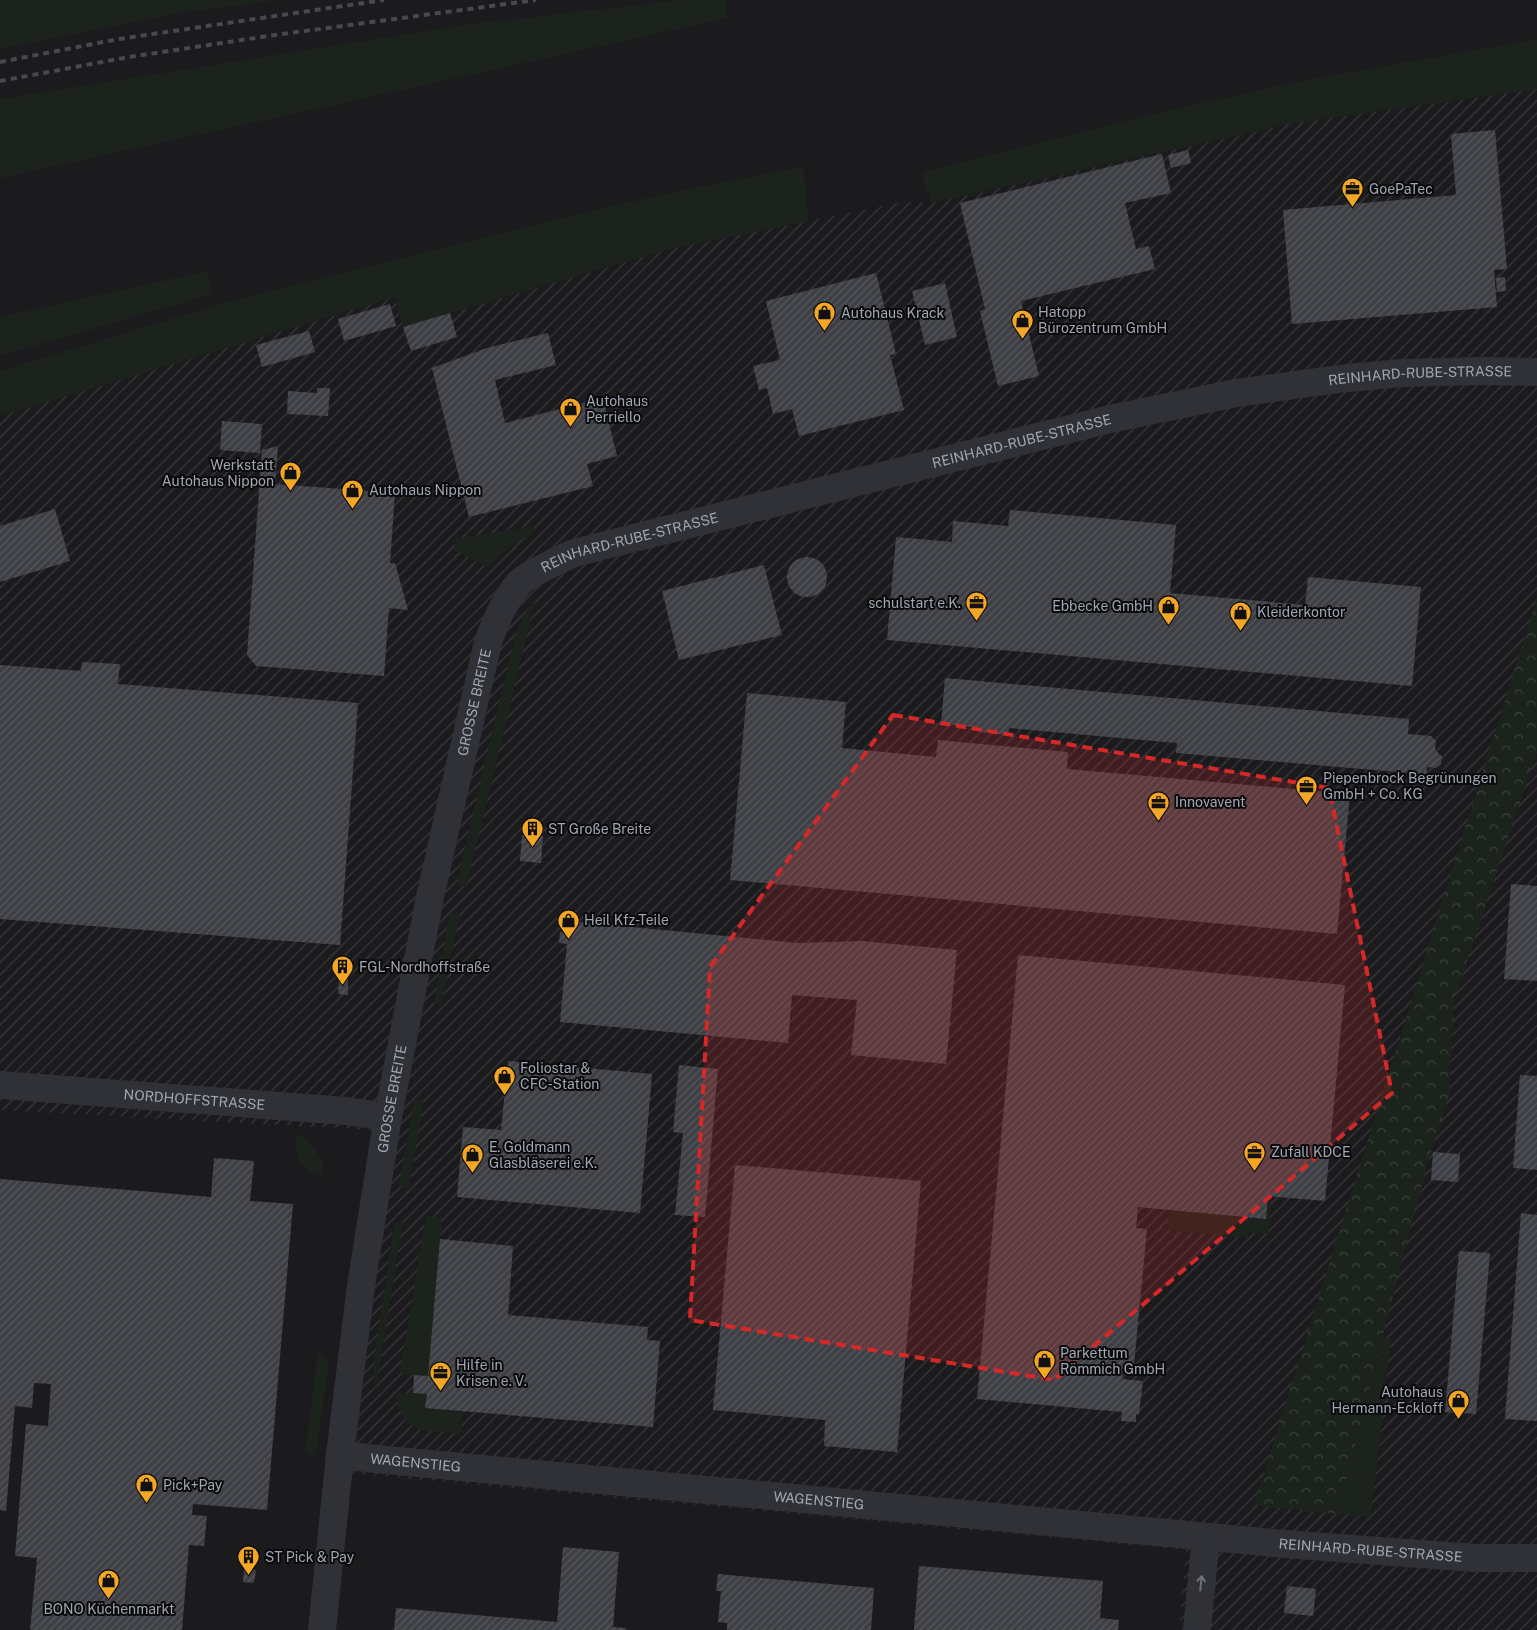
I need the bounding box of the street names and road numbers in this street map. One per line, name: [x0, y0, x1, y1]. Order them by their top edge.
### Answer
street label: REINHARD-RUBE-STRASSE: [1327, 363, 1512, 388]
street label: REINHARD-RUBE-STRASSE: [930, 411, 1113, 471]
street label: REINHARD-RUBE-STRASSE: [538, 509, 720, 576]
street label: GROSSE BREITE: [454, 647, 494, 757]
street label: GROSSE BREITE: [374, 1043, 410, 1154]
street label: NORDHOFFSTRASSE: [123, 1086, 266, 1113]
street label: WAGENSTIEG: [369, 1450, 462, 1475]
street label: WAGENSTIEG: [773, 1488, 865, 1513]
street label: REINHARD-RUBE-STRASSE: [1278, 1535, 1463, 1565]

